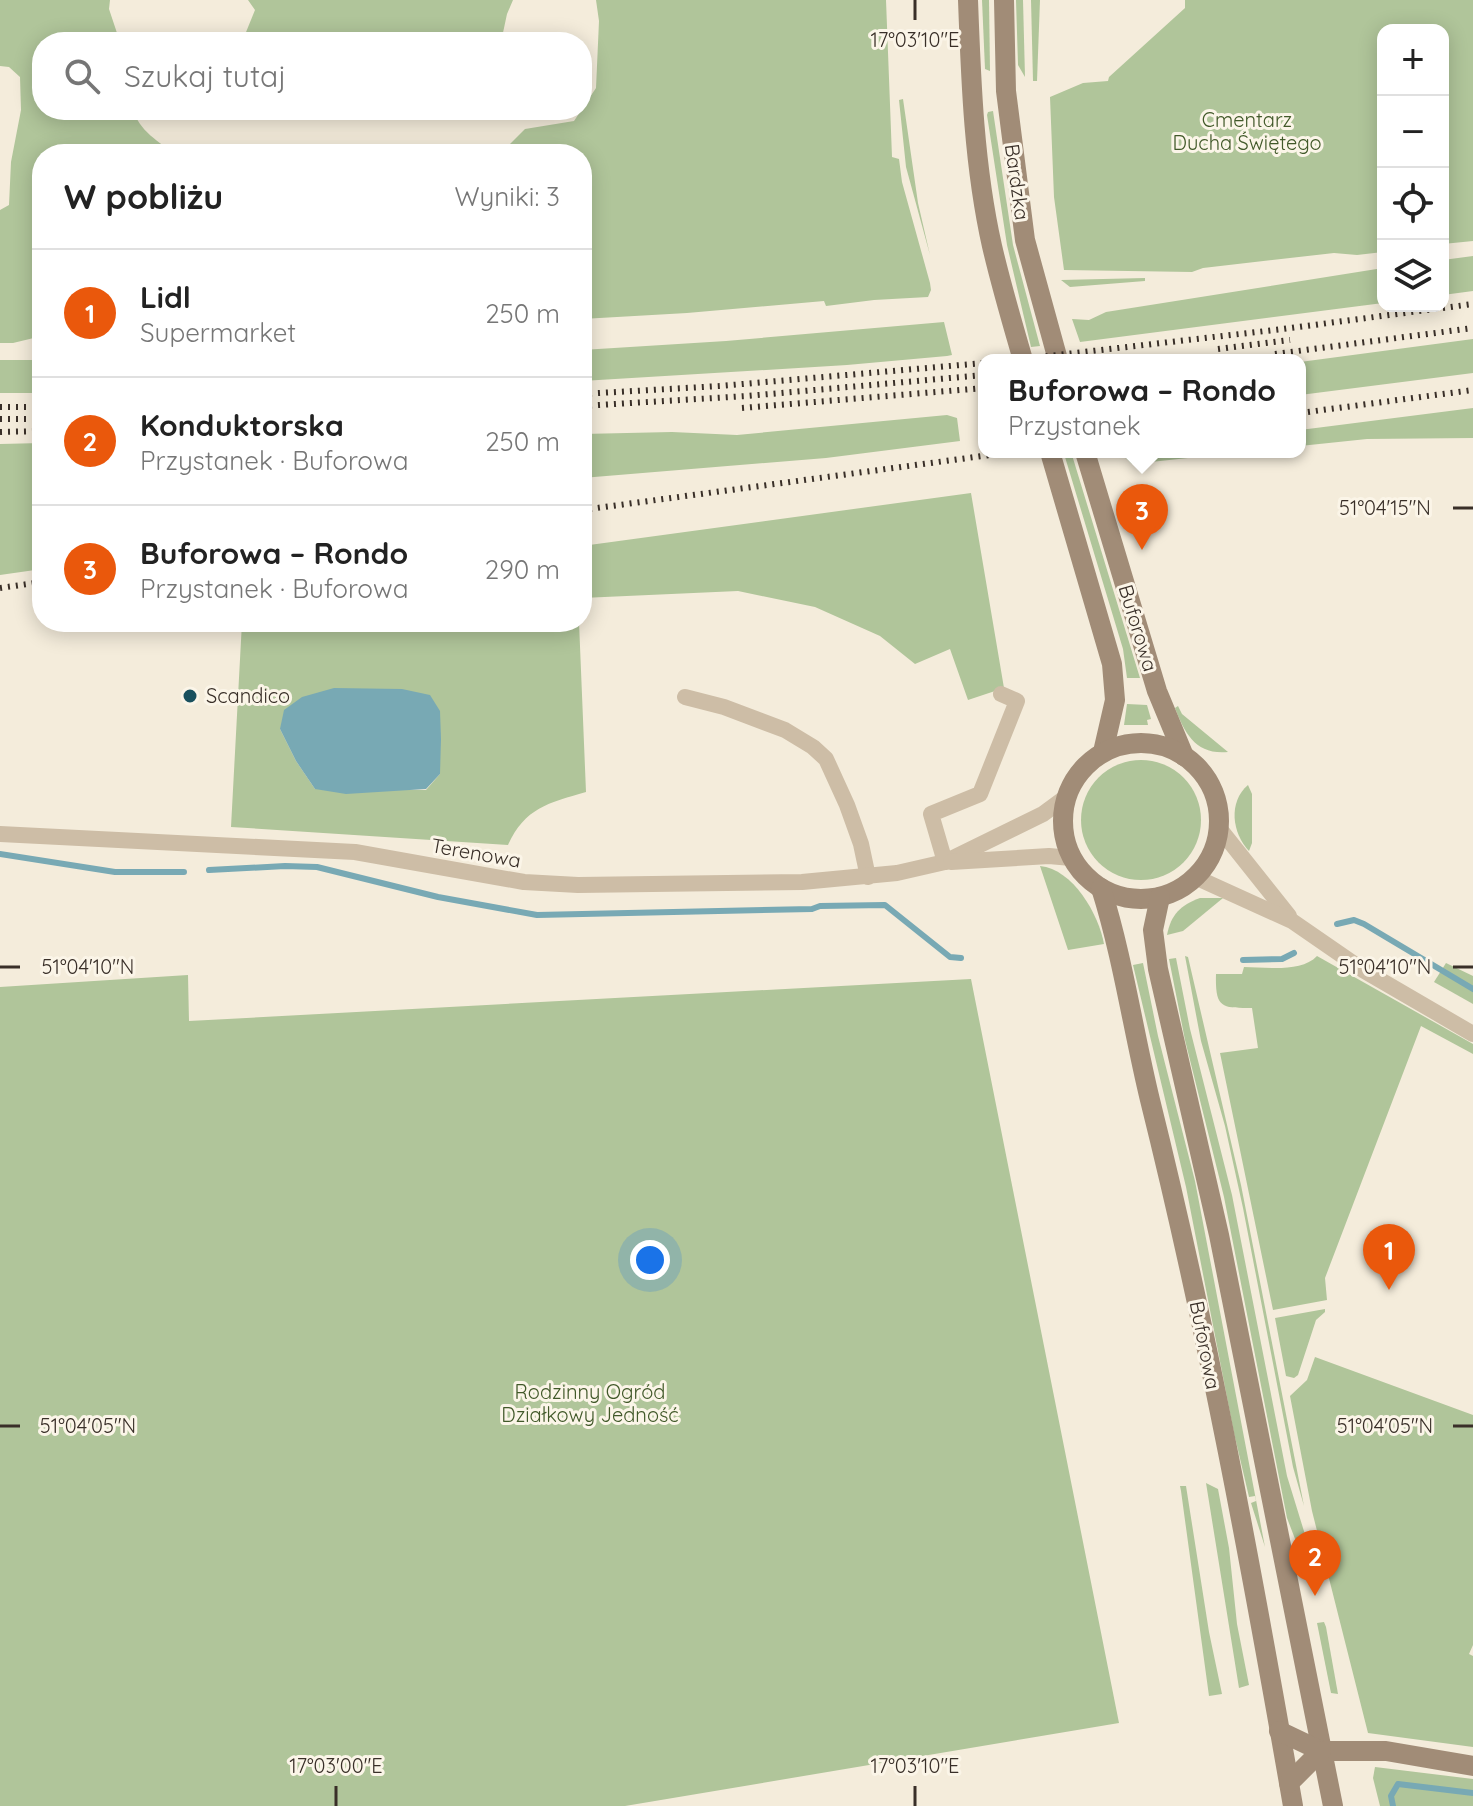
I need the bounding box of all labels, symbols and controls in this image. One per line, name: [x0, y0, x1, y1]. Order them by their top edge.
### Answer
map controls: [1377, 24, 1449, 312]
button: +: [1377, 24, 1449, 96]
text: 17°03'10"E: [871, 27, 959, 52]
search box: [32, 32, 592, 120]
icon: search: [60, 54, 104, 98]
text: Szukaj tutaj: [124, 57, 286, 95]
button: −: [1377, 96, 1449, 168]
park label: Cmentarz Ducha Świętego: [1173, 107, 1321, 155]
street label: Bardzka: [1000, 142, 1035, 222]
button: locate: [1377, 168, 1449, 240]
text: W pobliżu: [64, 175, 223, 218]
text: Wyniki: 3: [454, 180, 560, 213]
button: layers: [1377, 240, 1449, 312]
text: Lidl: [140, 278, 191, 316]
text: 1: [85, 297, 95, 330]
text: 250 m: [485, 297, 560, 330]
text: Supermarket: [140, 316, 296, 349]
popup: [978, 354, 1306, 458]
text: Buforowa – Rondo: [1008, 371, 1276, 409]
text: Konduktorska: [140, 406, 344, 444]
text: Przystanek: [1008, 409, 1141, 442]
text: 2: [83, 425, 97, 458]
text: 250 m: [485, 425, 560, 458]
text: Przystanek · Buforowa: [140, 444, 409, 477]
pin: 3: [1116, 484, 1168, 550]
text: 51°04'15"N: [1339, 495, 1431, 520]
text: Buforowa – Rondo: [140, 534, 408, 572]
text: 3: [83, 553, 97, 586]
text: 290 m: [485, 553, 560, 586]
text: Przystanek · Buforowa: [140, 572, 409, 605]
street label: Buforowa: [1113, 581, 1164, 674]
place label: Scandico: [206, 683, 290, 708]
marker: Scandico: [181, 687, 199, 705]
street label: Terenowa: [429, 832, 523, 873]
text: 51°04'10"N: [42, 954, 134, 979]
text: 51°04'10"N: [1339, 954, 1431, 979]
pin: 1: [1363, 1224, 1415, 1290]
your location: [630, 1240, 670, 1280]
street label: Buforowa: [1185, 1299, 1226, 1391]
park label: Rodzinny Ogród Działkowy Jedność: [501, 1379, 679, 1427]
text: 51°04'05"N: [40, 1413, 136, 1438]
text: 51°04'05"N: [1337, 1413, 1433, 1438]
pin: 2: [1289, 1530, 1341, 1596]
text: 17°03'00"E: [289, 1753, 383, 1778]
text: 17°03'10"E: [871, 1753, 959, 1778]

